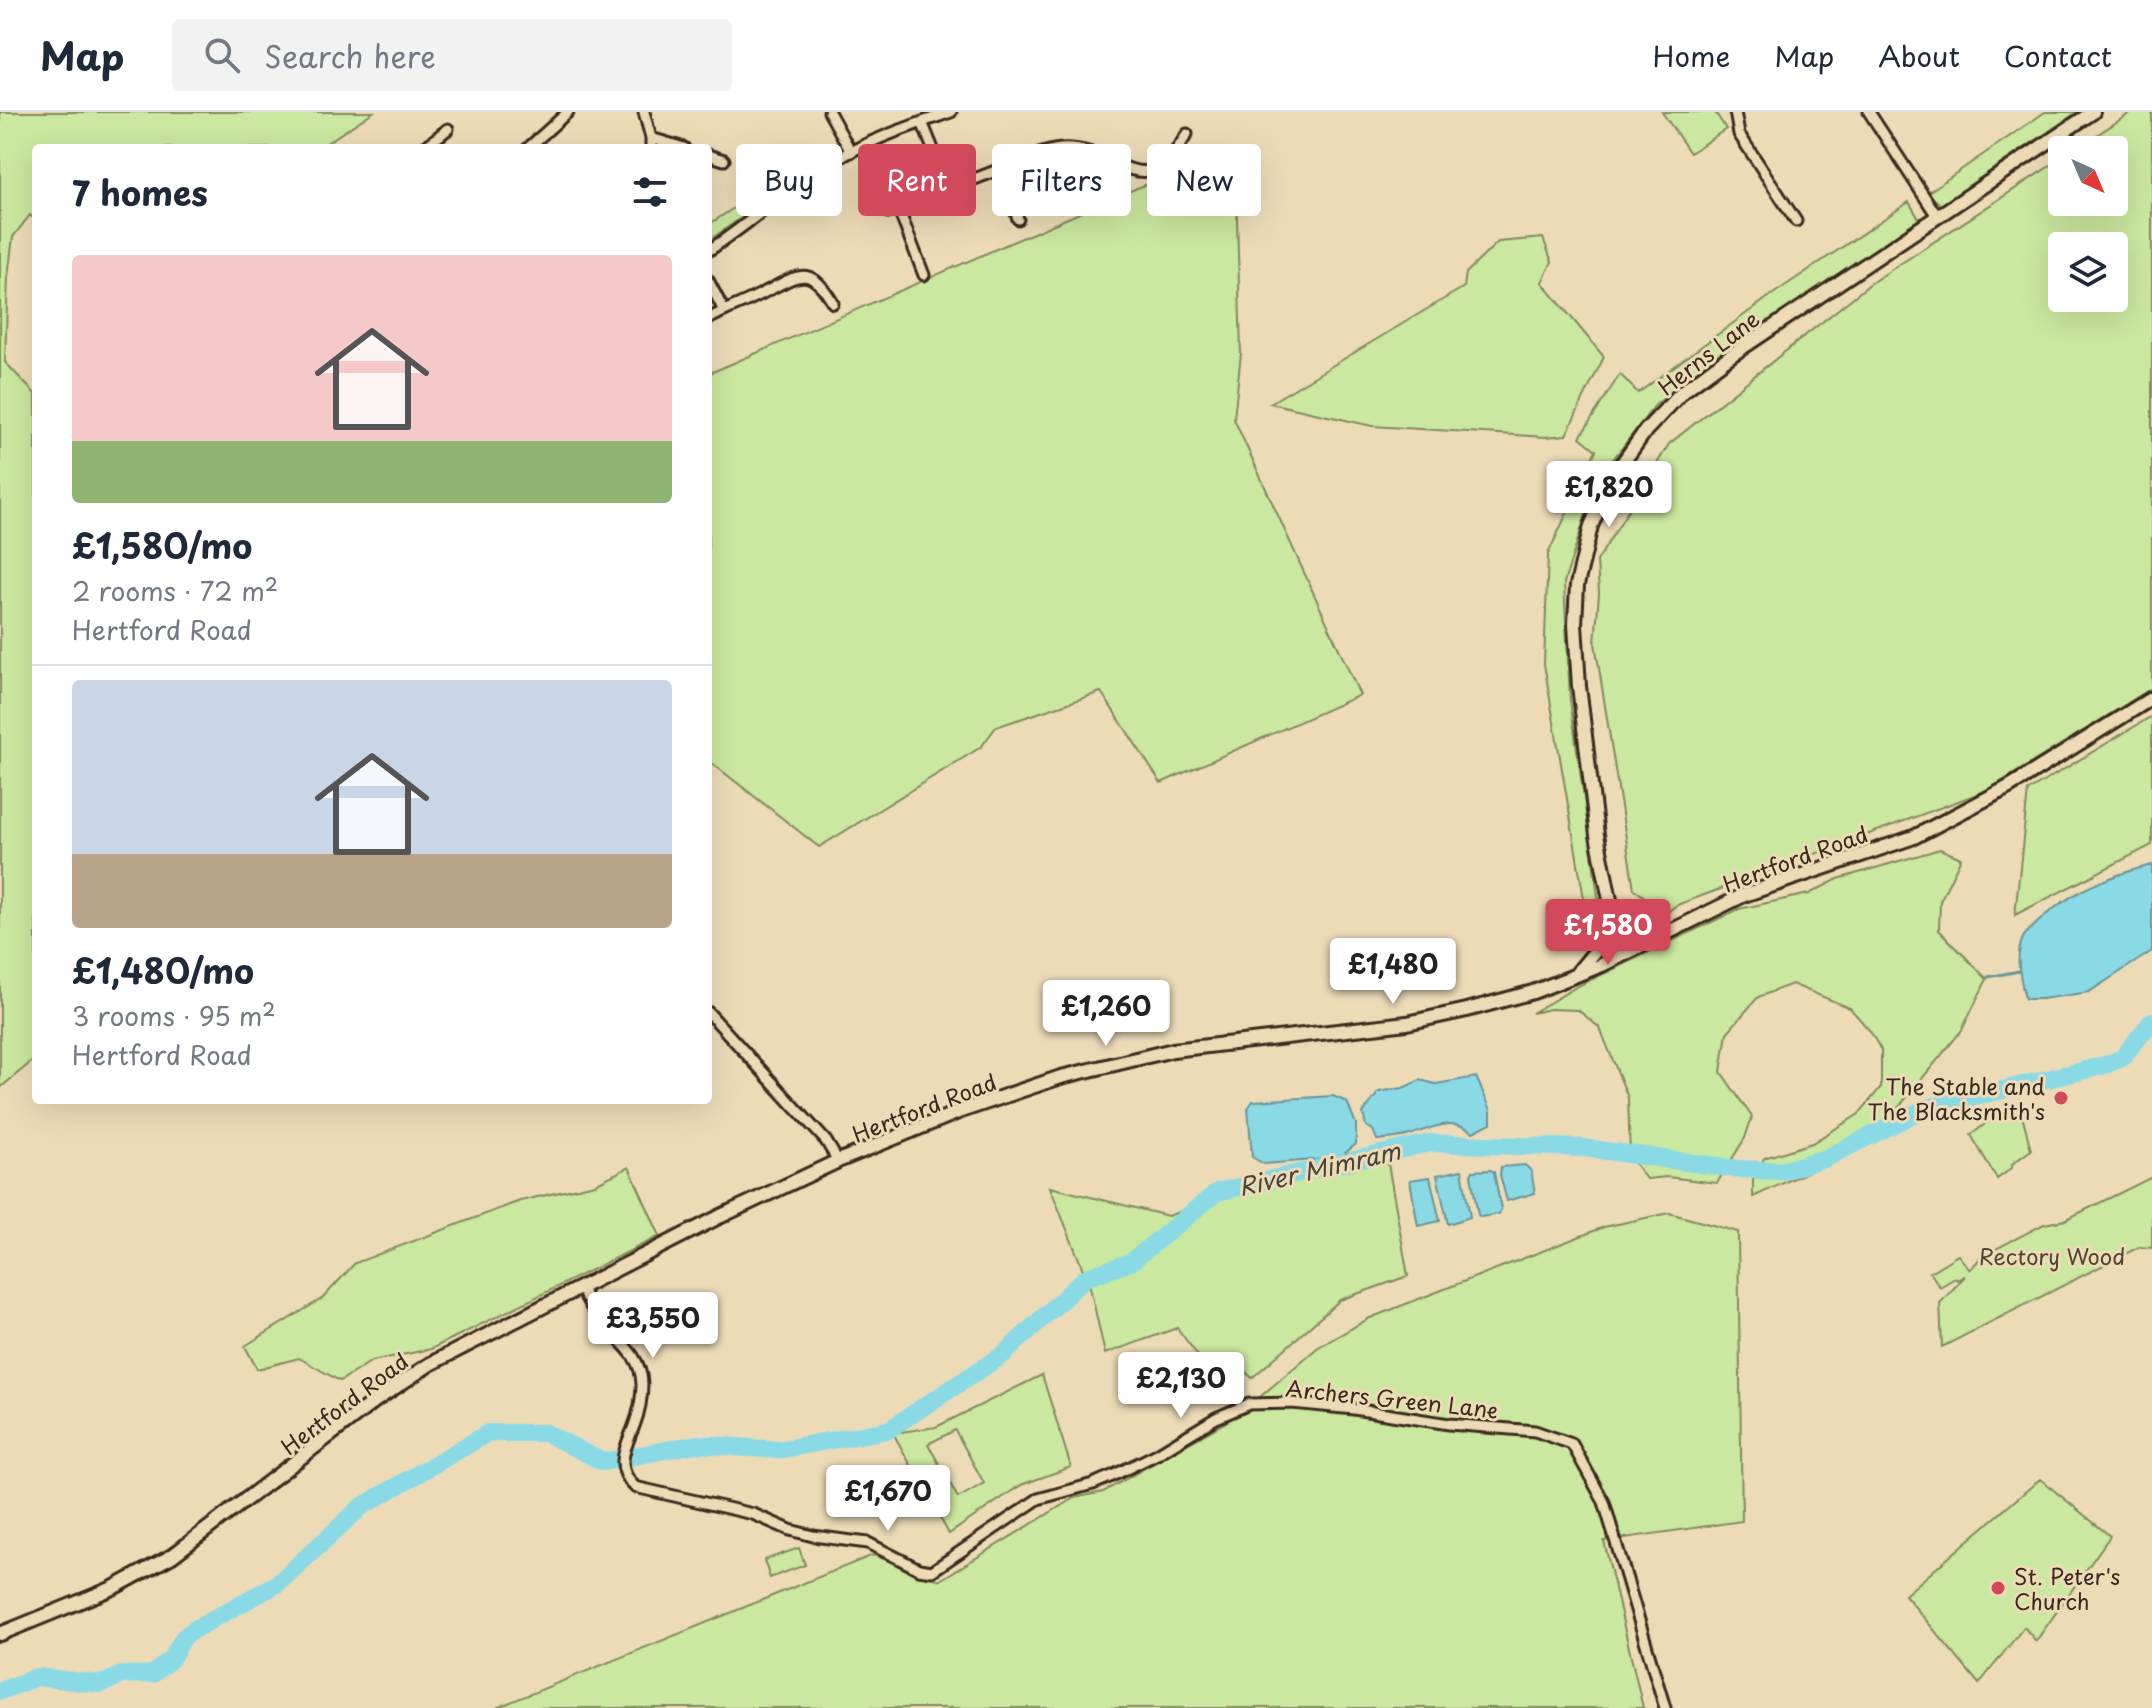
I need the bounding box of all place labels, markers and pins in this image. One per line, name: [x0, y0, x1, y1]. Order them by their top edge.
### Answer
pin: £1,820: [1544, 461, 1674, 529]
pin: £1,580: [1543, 899, 1673, 967]
pin: £1,480: [1328, 938, 1458, 1006]
pin: £1,260: [1041, 980, 1171, 1048]
place label: The Stable and The Blacksmith's: [1868, 1069, 2045, 1127]
marker: The Stable and The Blacksmith's: [2052, 1089, 2070, 1107]
pin: £3,550: [588, 1292, 718, 1360]
pin: £2,130: [1116, 1352, 1246, 1420]
pin: £1,670: [823, 1465, 953, 1533]
place label: St. Peter's Church: [2014, 1559, 2120, 1617]
marker: St. Peter's Church: [1989, 1579, 2007, 1597]

